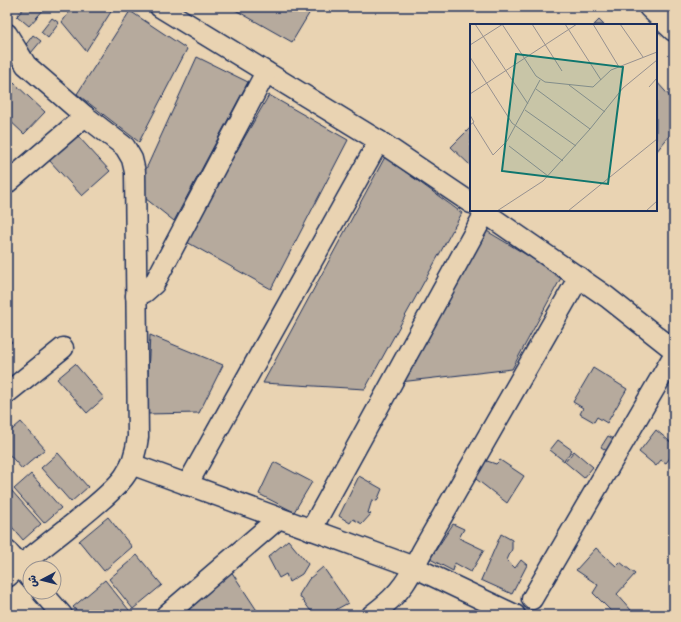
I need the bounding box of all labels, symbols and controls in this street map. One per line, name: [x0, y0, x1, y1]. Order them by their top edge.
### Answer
inset map: [470, 24, 657, 211]
north arrow: [22, 560, 62, 600]
text: ش: [24, 574, 42, 588]

